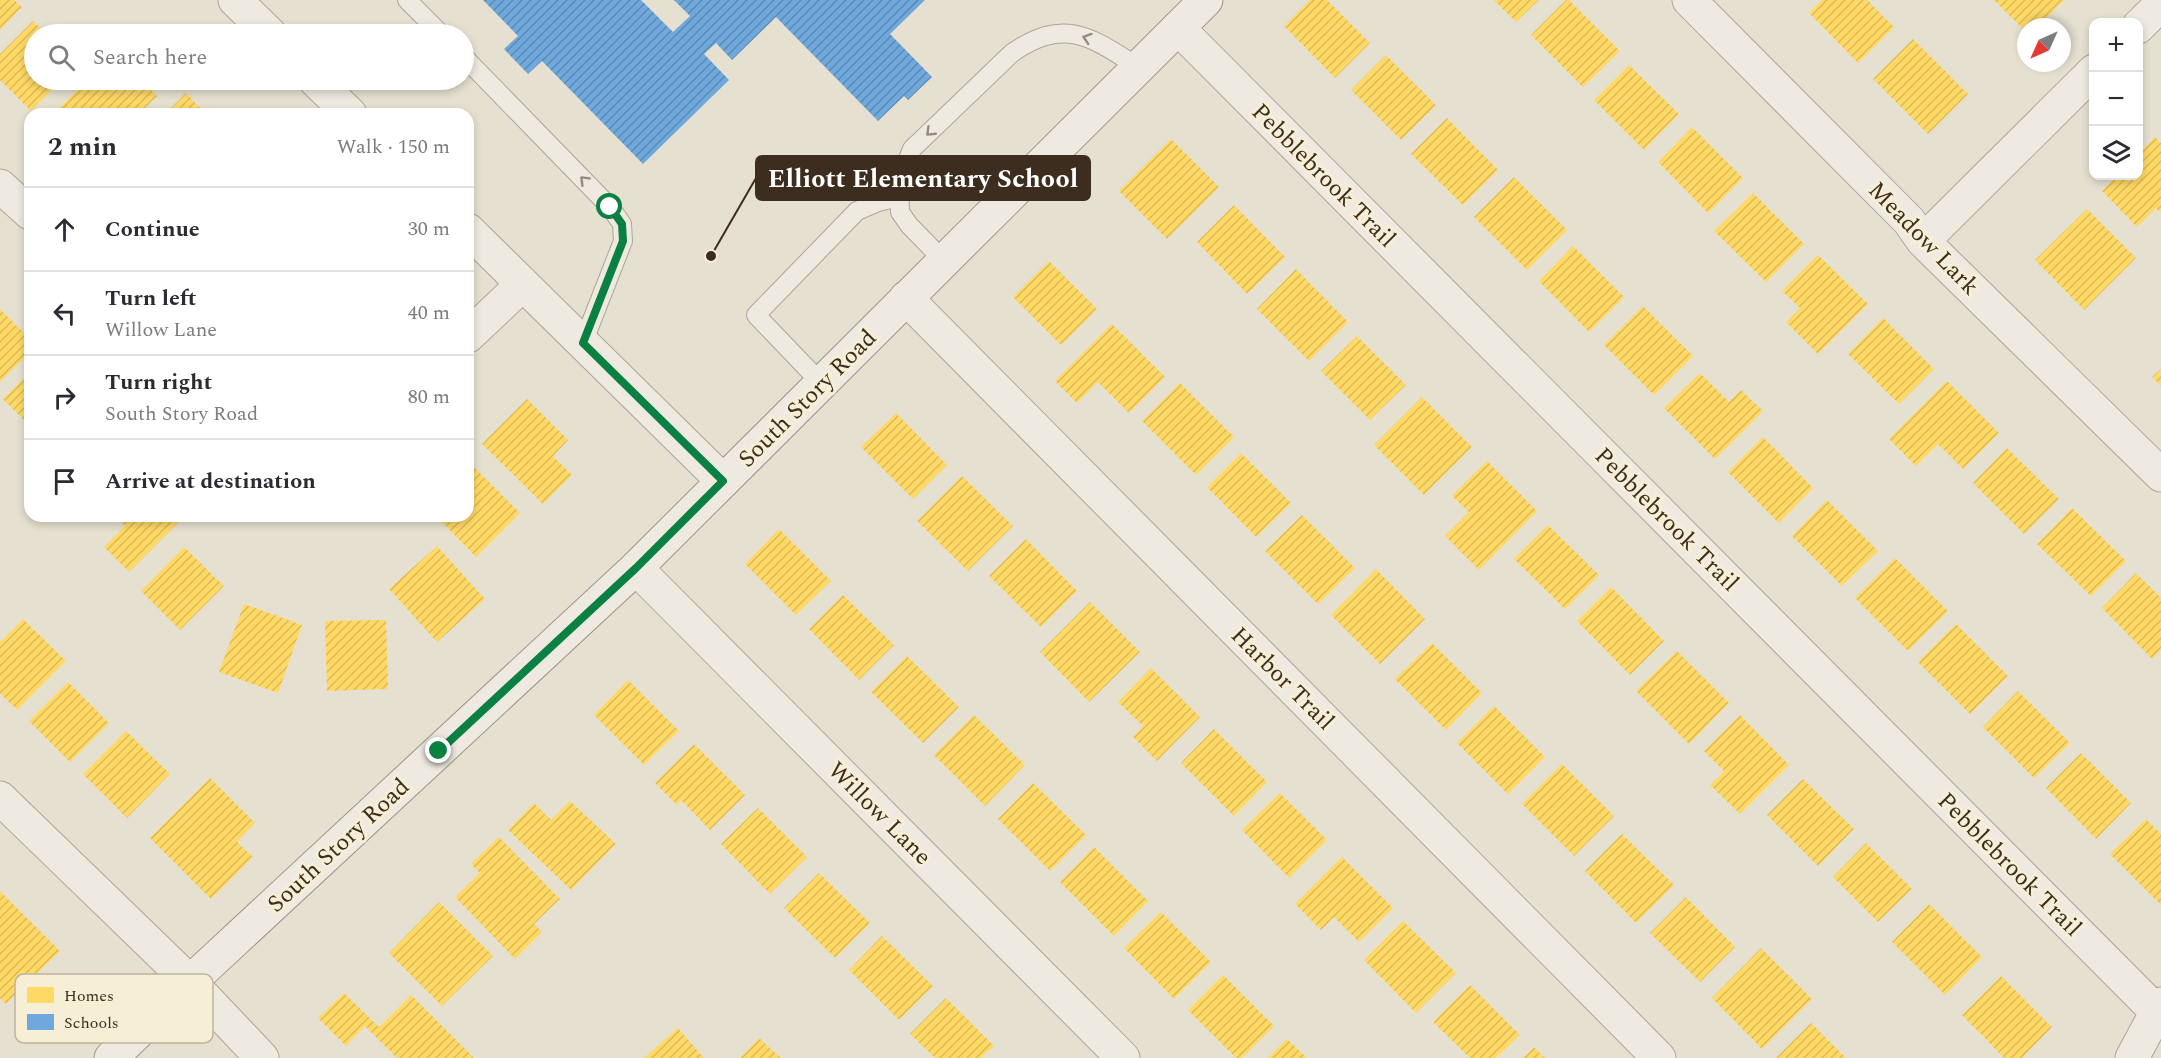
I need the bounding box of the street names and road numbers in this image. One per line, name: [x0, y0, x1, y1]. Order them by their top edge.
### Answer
street label: Pebblebrook Trail: [1243, 95, 1404, 256]
street label: Meadow Lark: [1859, 173, 1987, 304]
street label: South Story Road: [730, 321, 885, 476]
street label: Pebblebrook Trail: [1586, 439, 1747, 600]
street label: Harbor Trail: [1222, 619, 1342, 739]
street label: Willow Lane: [819, 753, 940, 874]
street label: South Story Road: [259, 770, 418, 922]
street label: Pebblebrook Trail: [1929, 784, 2090, 945]

